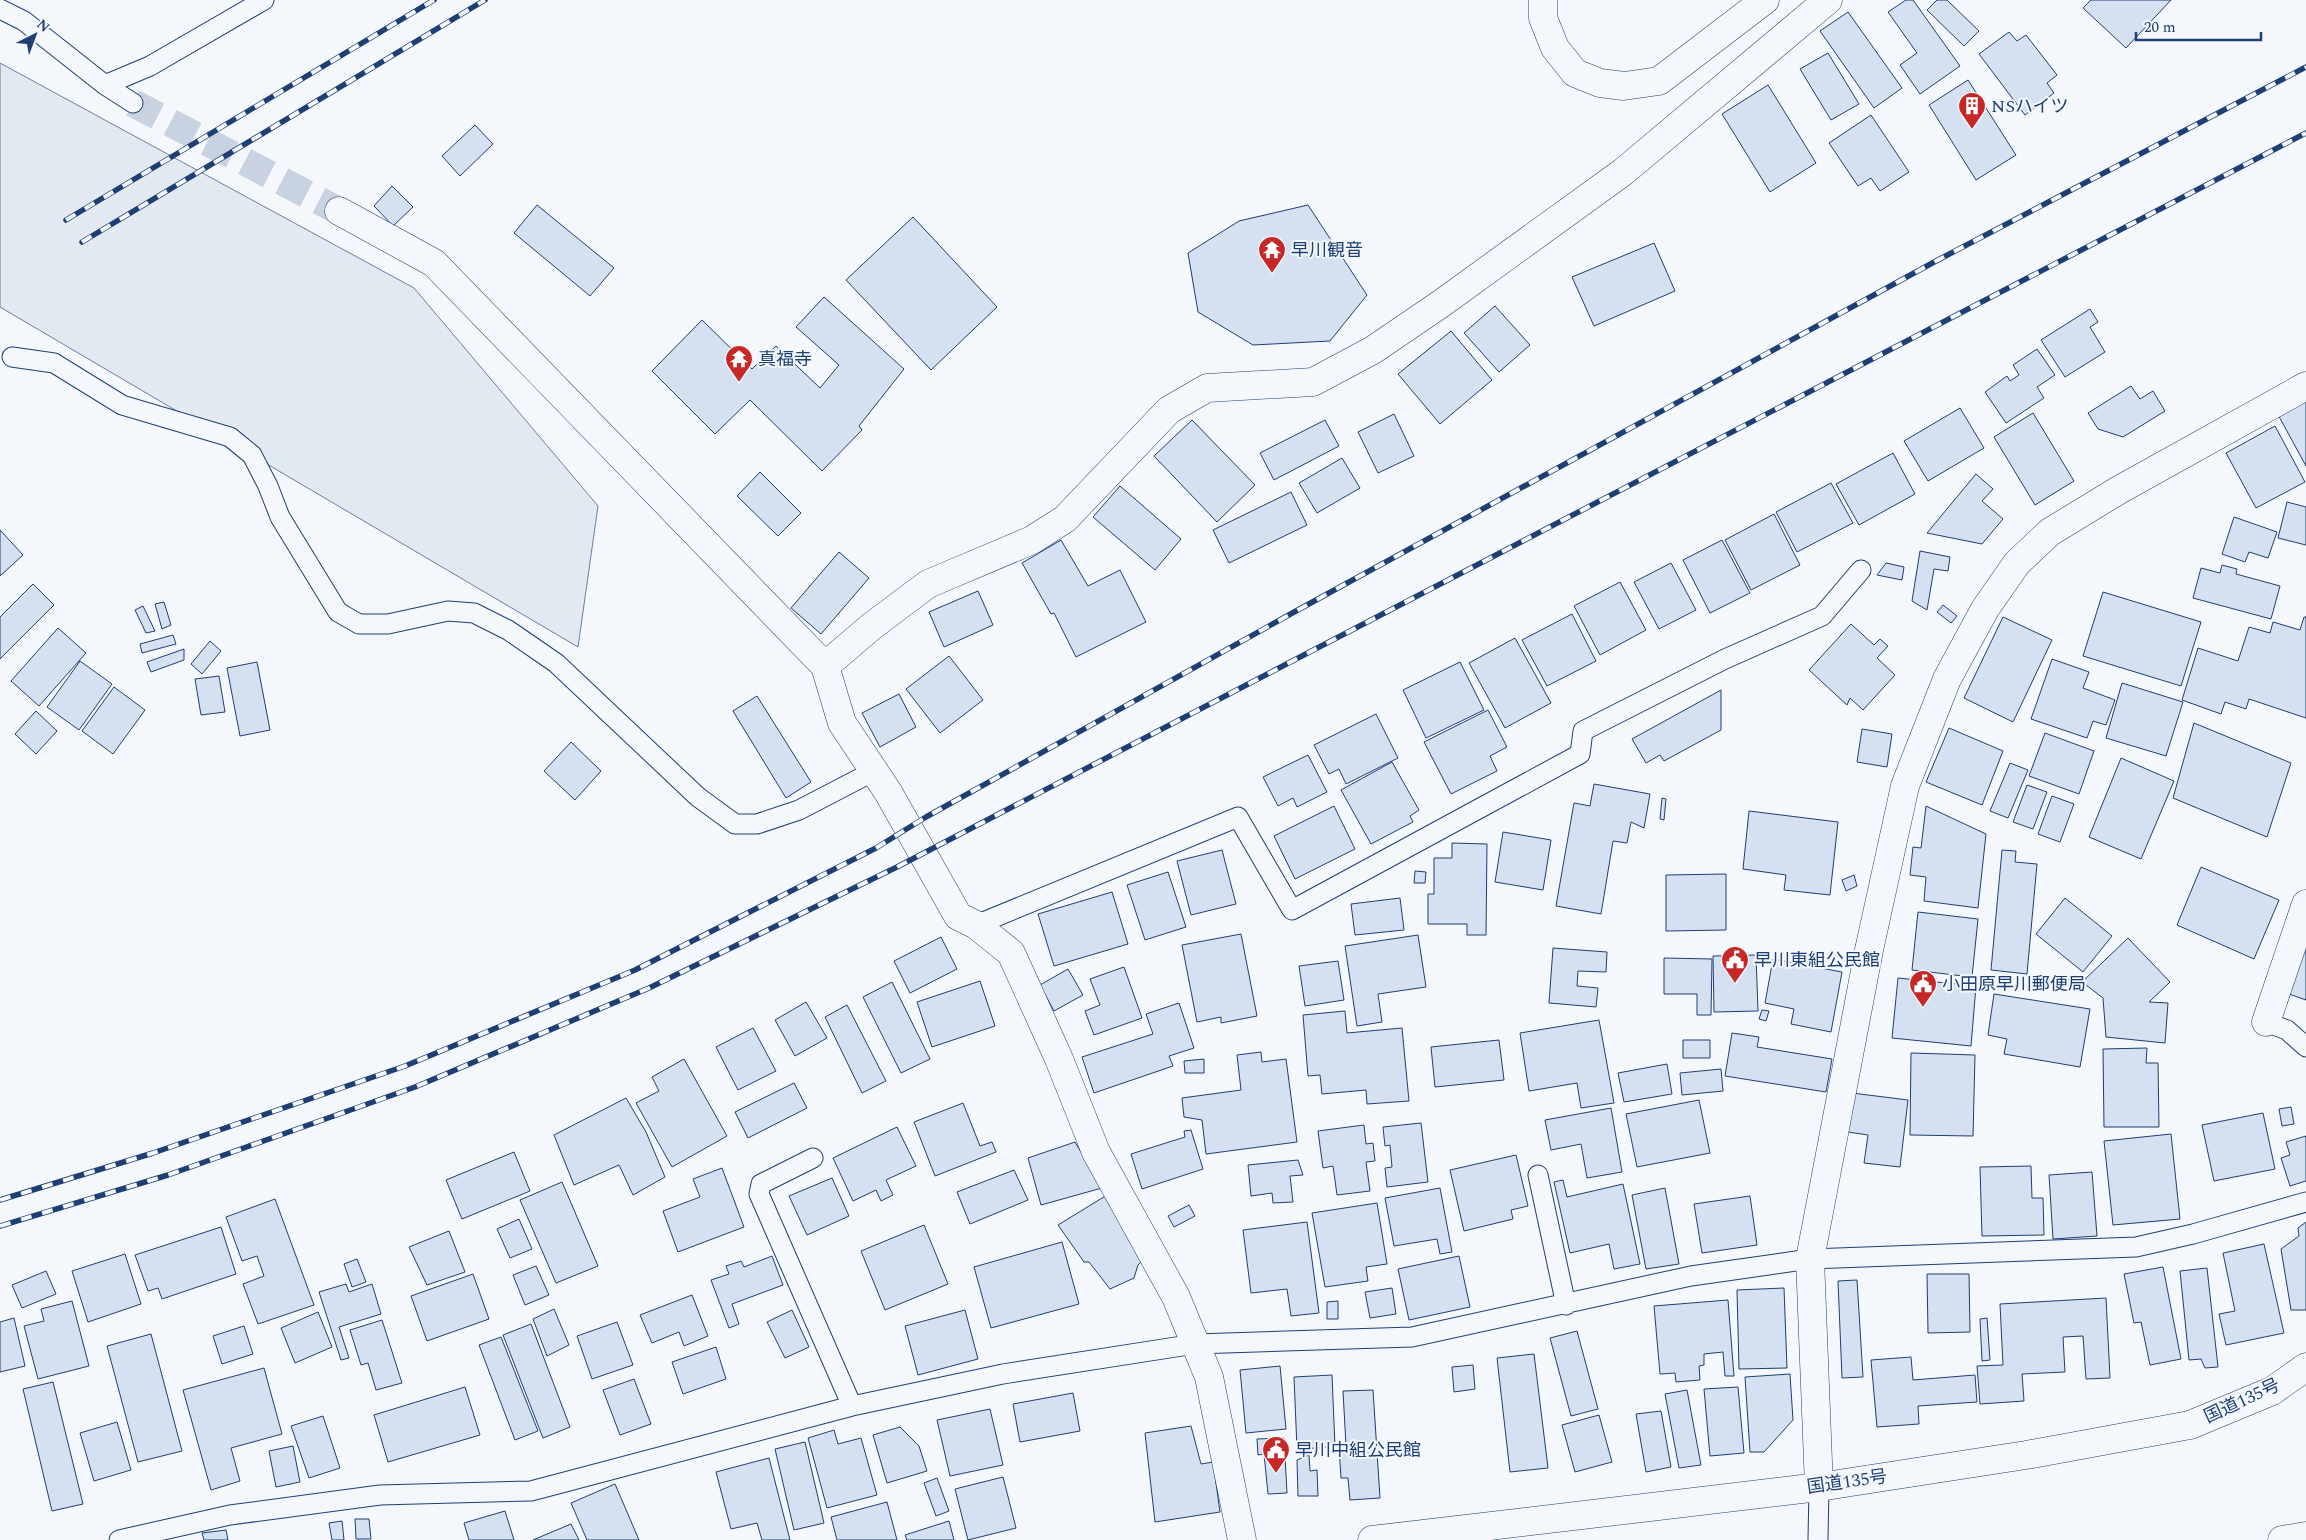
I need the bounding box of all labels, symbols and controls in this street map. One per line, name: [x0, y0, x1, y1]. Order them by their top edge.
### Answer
north arrow: [10, 10, 60, 60]
scale bar: [2136, 10, 2261, 42]
text: N: [32, 14, 55, 37]
text: 20 m: [2144, 16, 2176, 39]
building icon: NSハイツ: [1957, 91, 1987, 130]
place label: NSハイツ: [1991, 93, 2069, 120]
temple icon: 早川観音: [1257, 235, 1287, 274]
place label: 早川観音: [1291, 237, 1363, 264]
temple icon: 真福寺: [724, 344, 754, 383]
place label: 真福寺: [758, 346, 812, 373]
public building icon: 早川東組公民館: [1720, 945, 1750, 984]
place label: 早川東組公民館: [1754, 947, 1880, 974]
public building icon: 小田原早川郵便局: [1908, 969, 1938, 1008]
place label: 小田原早川郵便局: [1942, 971, 2086, 998]
street label: 国道135号: [2200, 1372, 2284, 1430]
public building icon: 早川中組公民館: [1261, 1435, 1291, 1474]
place label: 早川中組公民館: [1295, 1437, 1421, 1464]
street label: 国道135号: [1805, 1463, 1889, 1501]

